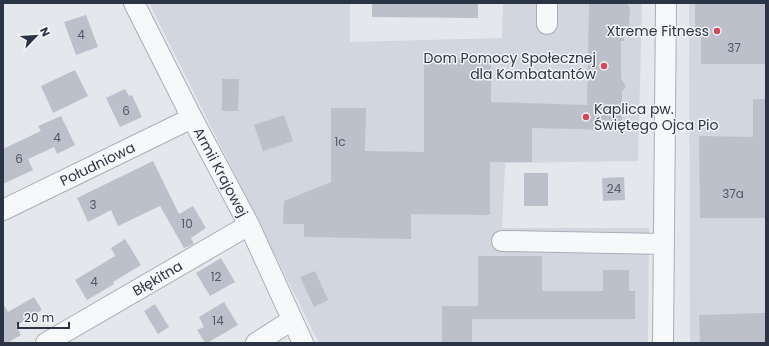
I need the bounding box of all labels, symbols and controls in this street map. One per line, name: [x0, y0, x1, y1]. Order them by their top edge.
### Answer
north arrow: [16, 16, 56, 56]
place label: Xtreme Fitness: [607, 21, 709, 41]
text: N: [36, 25, 54, 39]
house number: 4: [77, 26, 85, 43]
marker: Xtreme Fitness: [712, 26, 722, 36]
house number: 37: [727, 39, 741, 56]
place label: Dom Pomocy Społecznej dla Kombatantów: [424, 48, 597, 84]
marker: Dom Pomocy Społecznej dla Kombatantów: [599, 61, 609, 71]
place label: Kaplica pw. Świętego Ojca Pio: [594, 99, 718, 135]
house number: 6: [122, 102, 130, 119]
marker: Kaplica pw. Świętego Ojca Pio: [581, 112, 591, 122]
street label: Armii Krajowej: [189, 124, 253, 220]
house number: 4: [53, 129, 61, 146]
house number: 1c: [334, 133, 346, 150]
street label: Południowa: [56, 137, 138, 191]
house number: 6: [15, 150, 23, 167]
house number: 24: [607, 180, 622, 197]
house number: 37a: [722, 185, 744, 202]
house number: 3: [89, 196, 97, 213]
house number: 10: [181, 215, 193, 232]
street label: Błękitna: [129, 256, 186, 301]
house number: 12: [211, 268, 221, 285]
house number: 4: [90, 273, 98, 290]
scale bar: [18, 304, 69, 330]
text: 20 m: [24, 309, 54, 326]
house number: 14: [212, 312, 224, 329]

